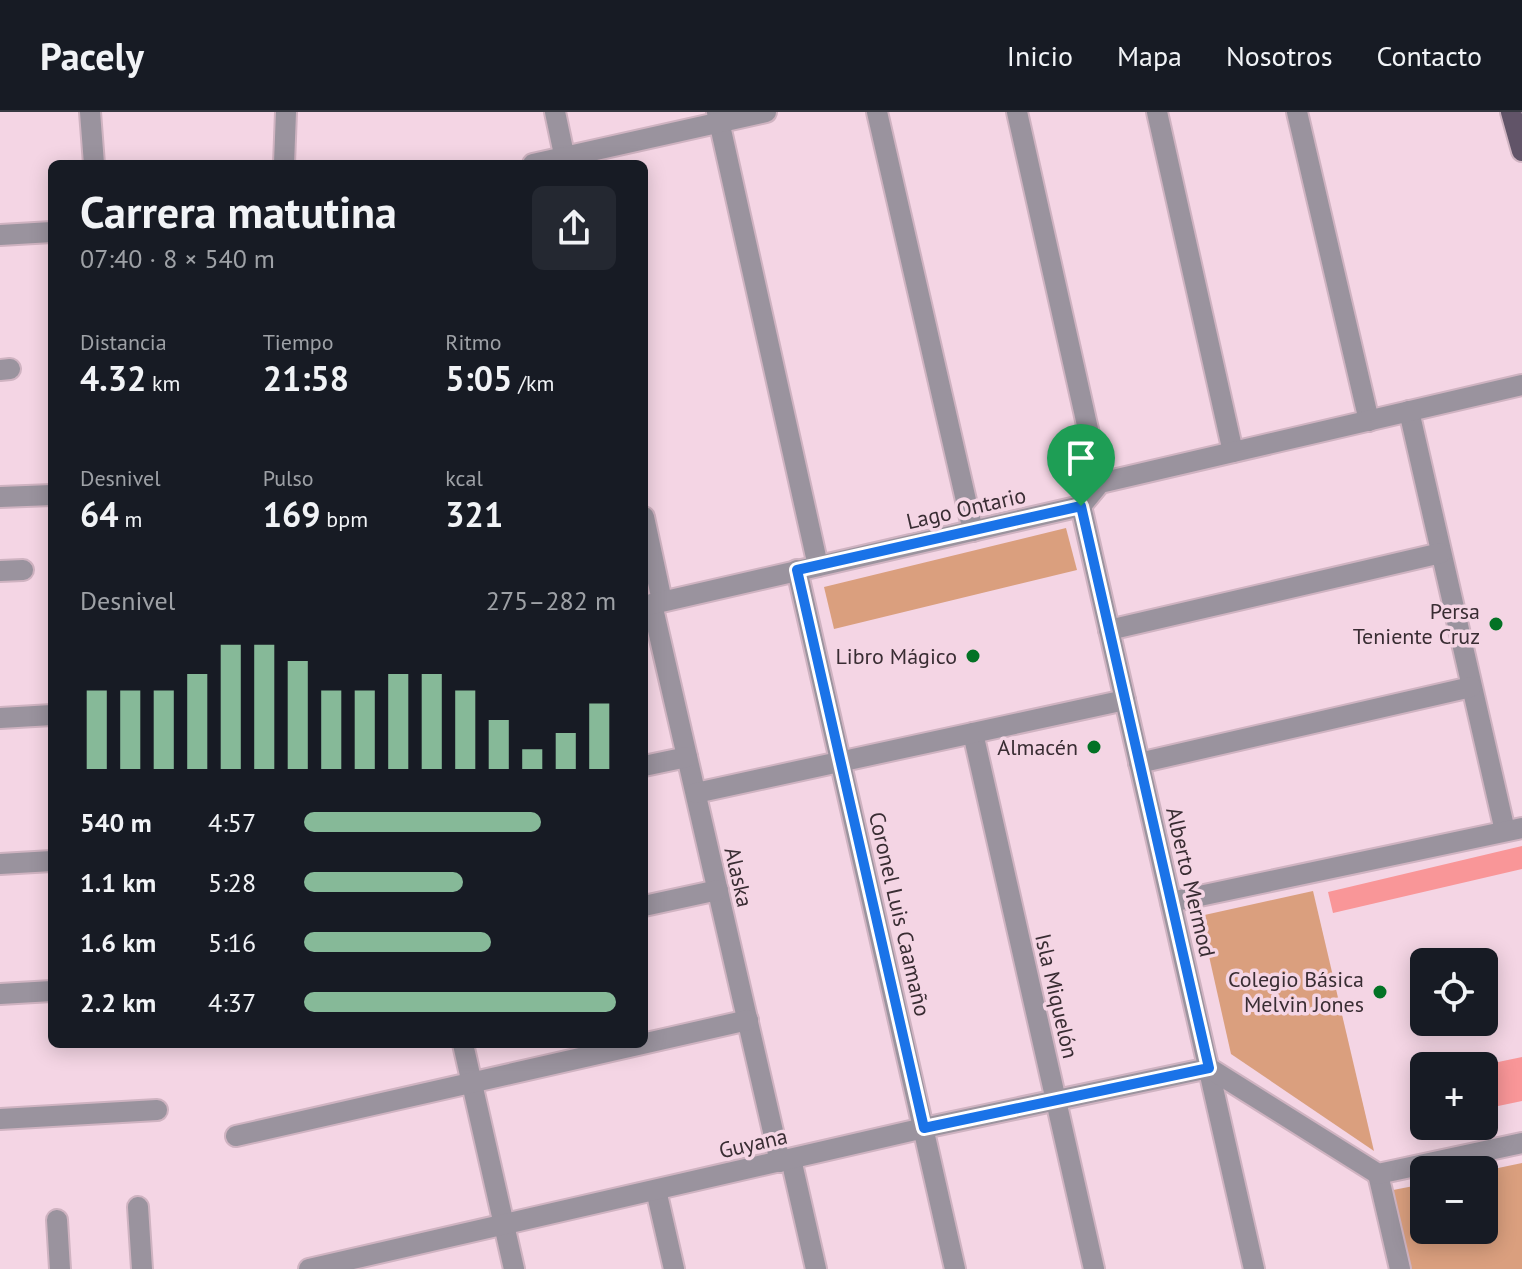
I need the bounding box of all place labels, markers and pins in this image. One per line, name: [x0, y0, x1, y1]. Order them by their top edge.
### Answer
pin: [1047, 424, 1115, 506]
place label: Persa Teniente Cruz: [1353, 597, 1480, 650]
marker: Persa Teniente Cruz: [1487, 615, 1505, 633]
place label: Libro Mágico: [835, 642, 957, 670]
marker: Libro Mágico: [964, 647, 982, 665]
place label: Almacén: [997, 733, 1078, 761]
marker: Almacén: [1085, 738, 1103, 756]
place label: Colegio Básica Melvin Jones: [1228, 965, 1364, 1018]
marker: Colegio Básica Melvin Jones: [1371, 983, 1389, 1001]

